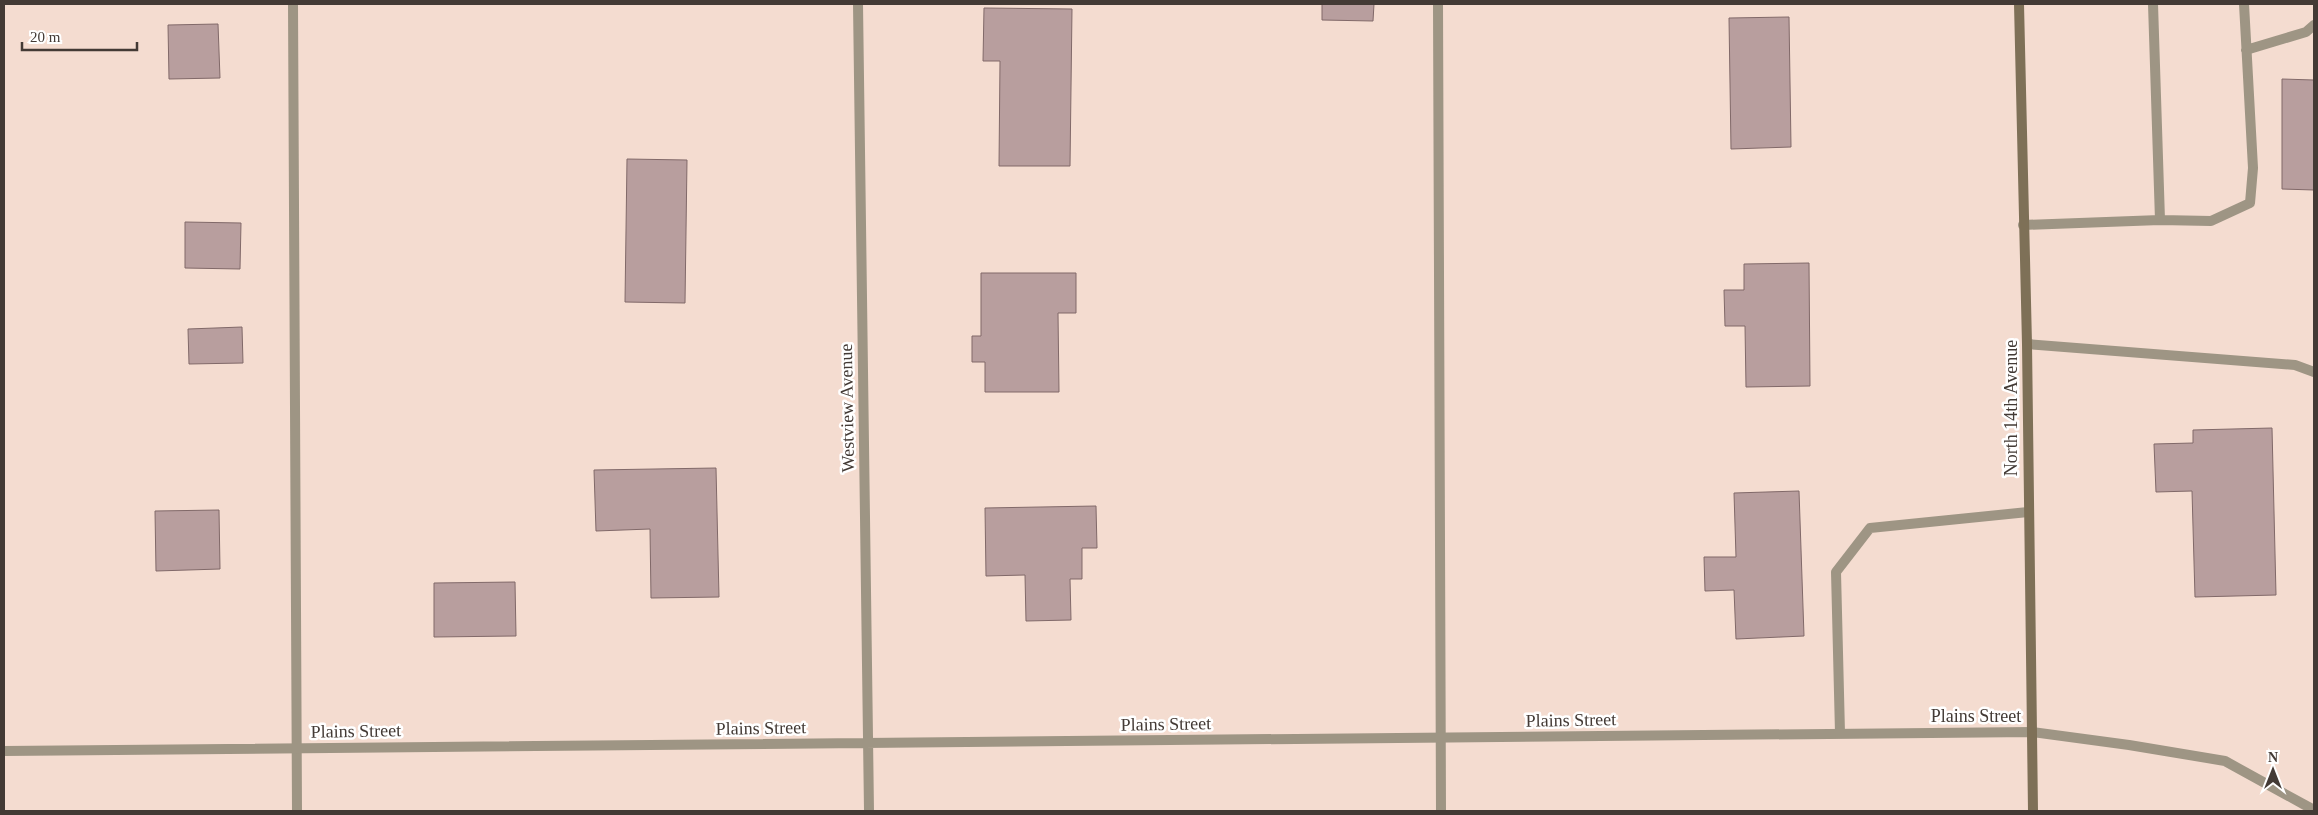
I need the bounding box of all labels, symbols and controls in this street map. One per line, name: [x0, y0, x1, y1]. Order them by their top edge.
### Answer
scale bar: [22, 20, 138, 52]
text: 20 m: [30, 29, 61, 45]
street label: North 14th Avenue: [2001, 340, 2021, 476]
street label: Westview Avenue: [836, 343, 858, 473]
street label: Plains Street: [1931, 706, 2021, 726]
street label: Plains Street: [1526, 709, 1616, 731]
street label: Plains Street: [1121, 713, 1211, 735]
street label: Plains Street: [716, 717, 806, 739]
street label: Plains Street: [311, 720, 401, 742]
north arrow: [2248, 745, 2298, 795]
text: N: [2268, 750, 2278, 765]

